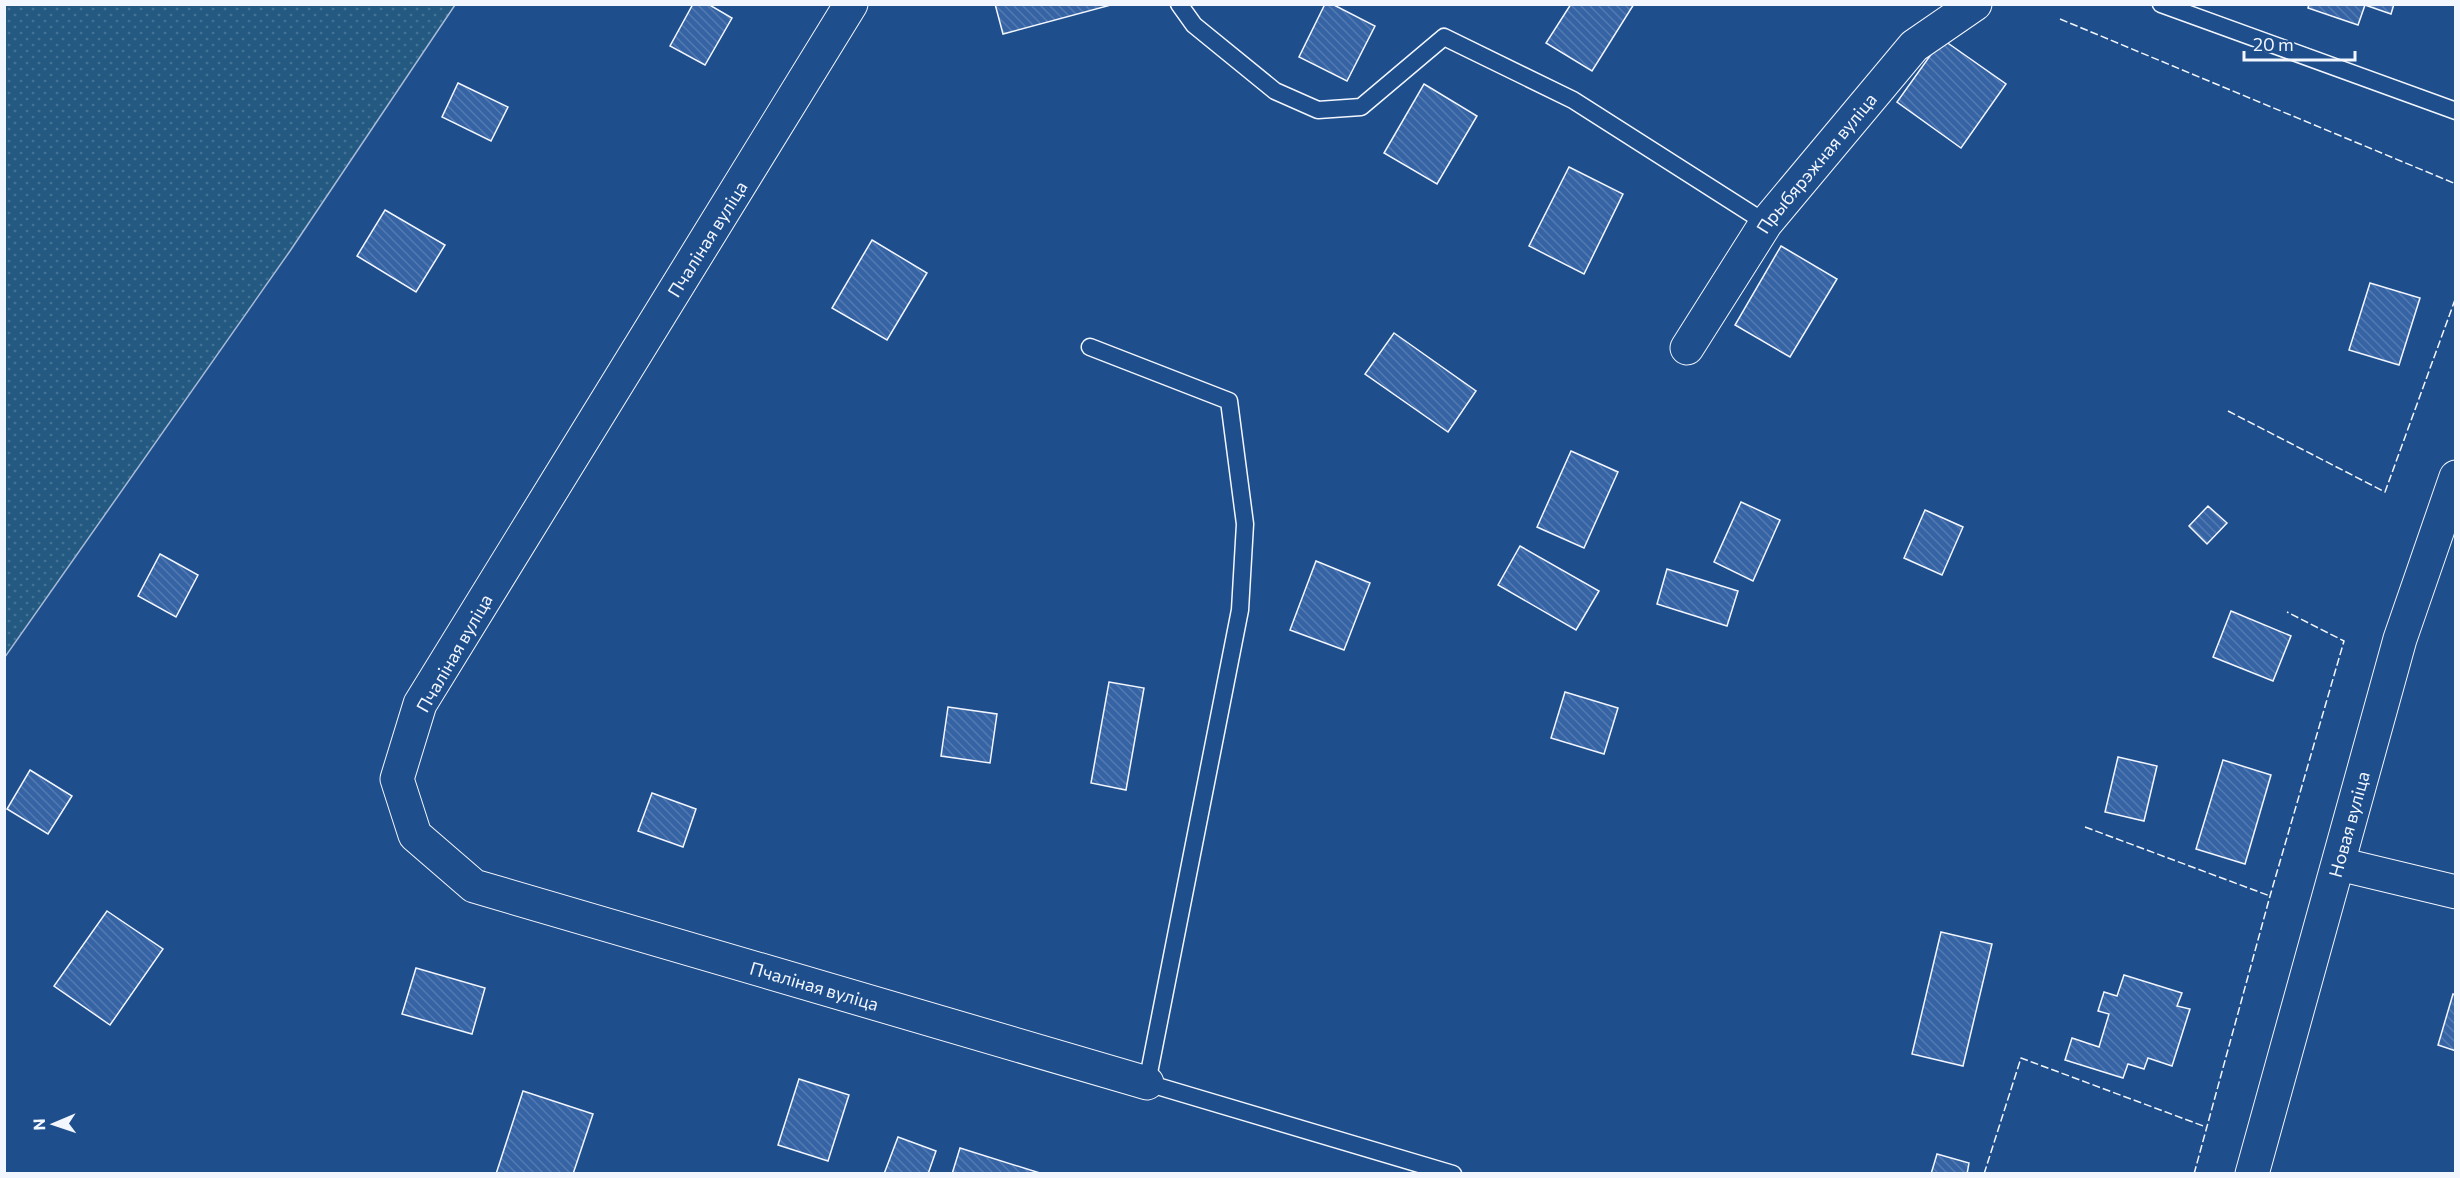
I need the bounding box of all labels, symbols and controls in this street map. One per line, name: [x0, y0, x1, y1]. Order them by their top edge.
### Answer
scale bar: [2244, 24, 2355, 62]
text: 20 m: [2253, 33, 2294, 55]
street label: Прыбярэжная вуліца: [1751, 88, 1881, 237]
street label: Пчаліная вуліца: [662, 177, 752, 301]
street label: Пчаліная вуліца: [411, 590, 497, 716]
street label: Новая вуліца: [2324, 769, 2374, 880]
street label: Пчаліная вуліца: [748, 956, 881, 1015]
north arrow: [24, 1094, 84, 1154]
text: N: [29, 1118, 48, 1131]

